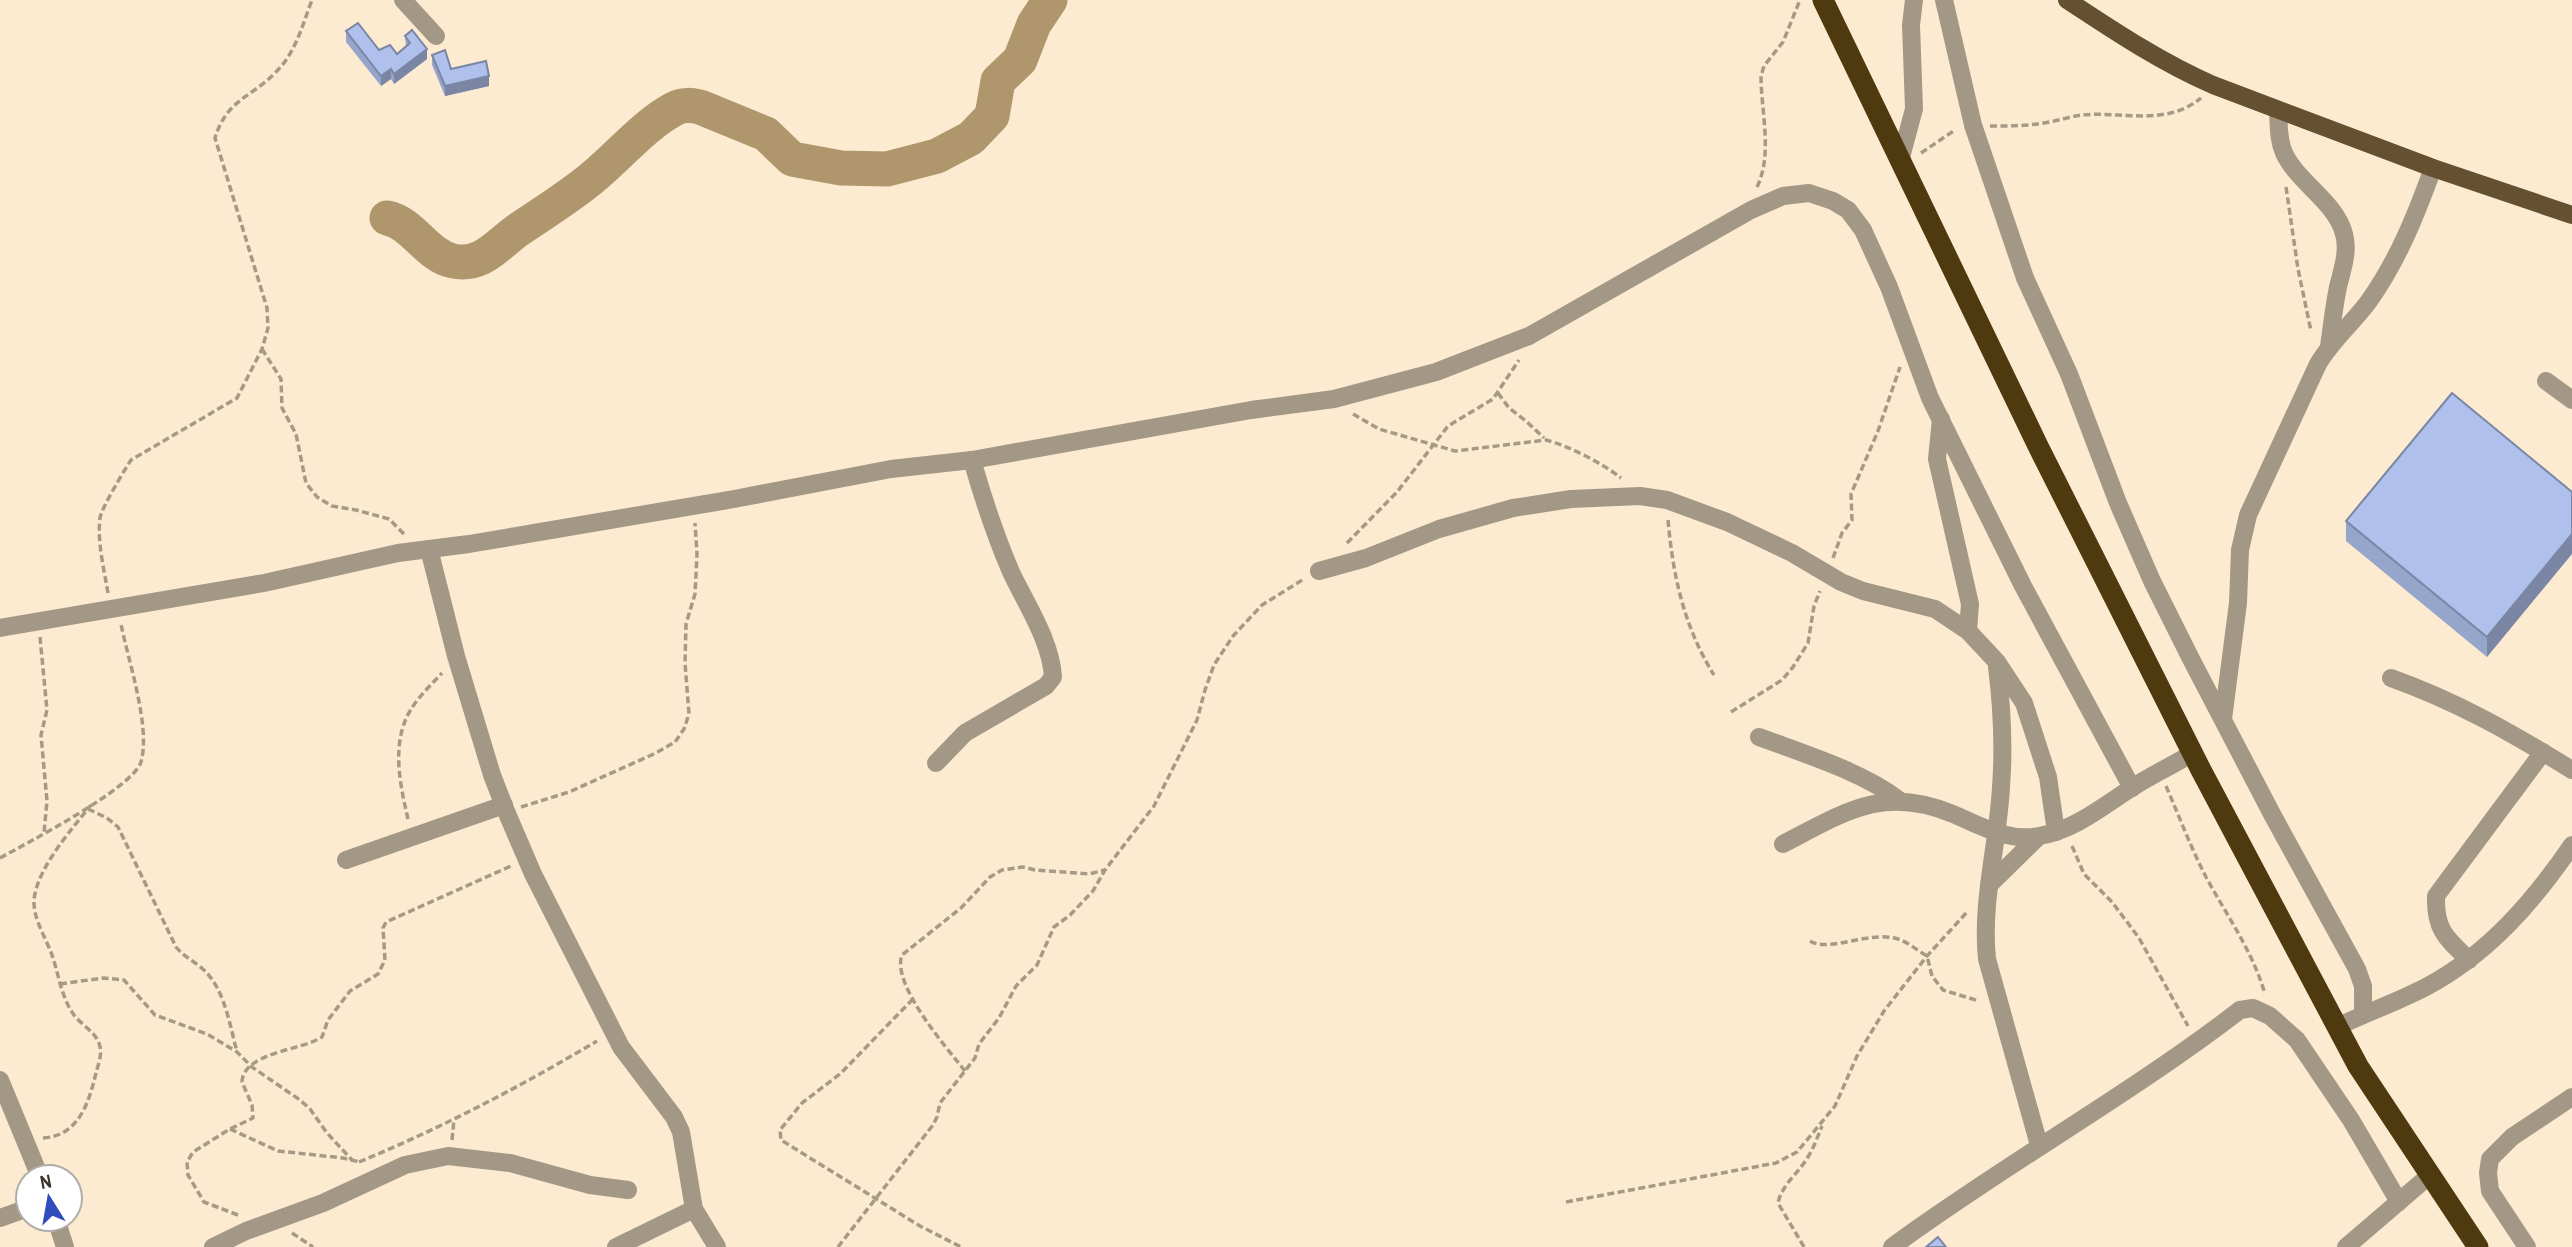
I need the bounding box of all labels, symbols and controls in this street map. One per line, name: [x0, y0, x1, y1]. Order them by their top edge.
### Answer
north arrow: [14, 1163, 84, 1233]
text: N: [38, 1167, 54, 1195]

